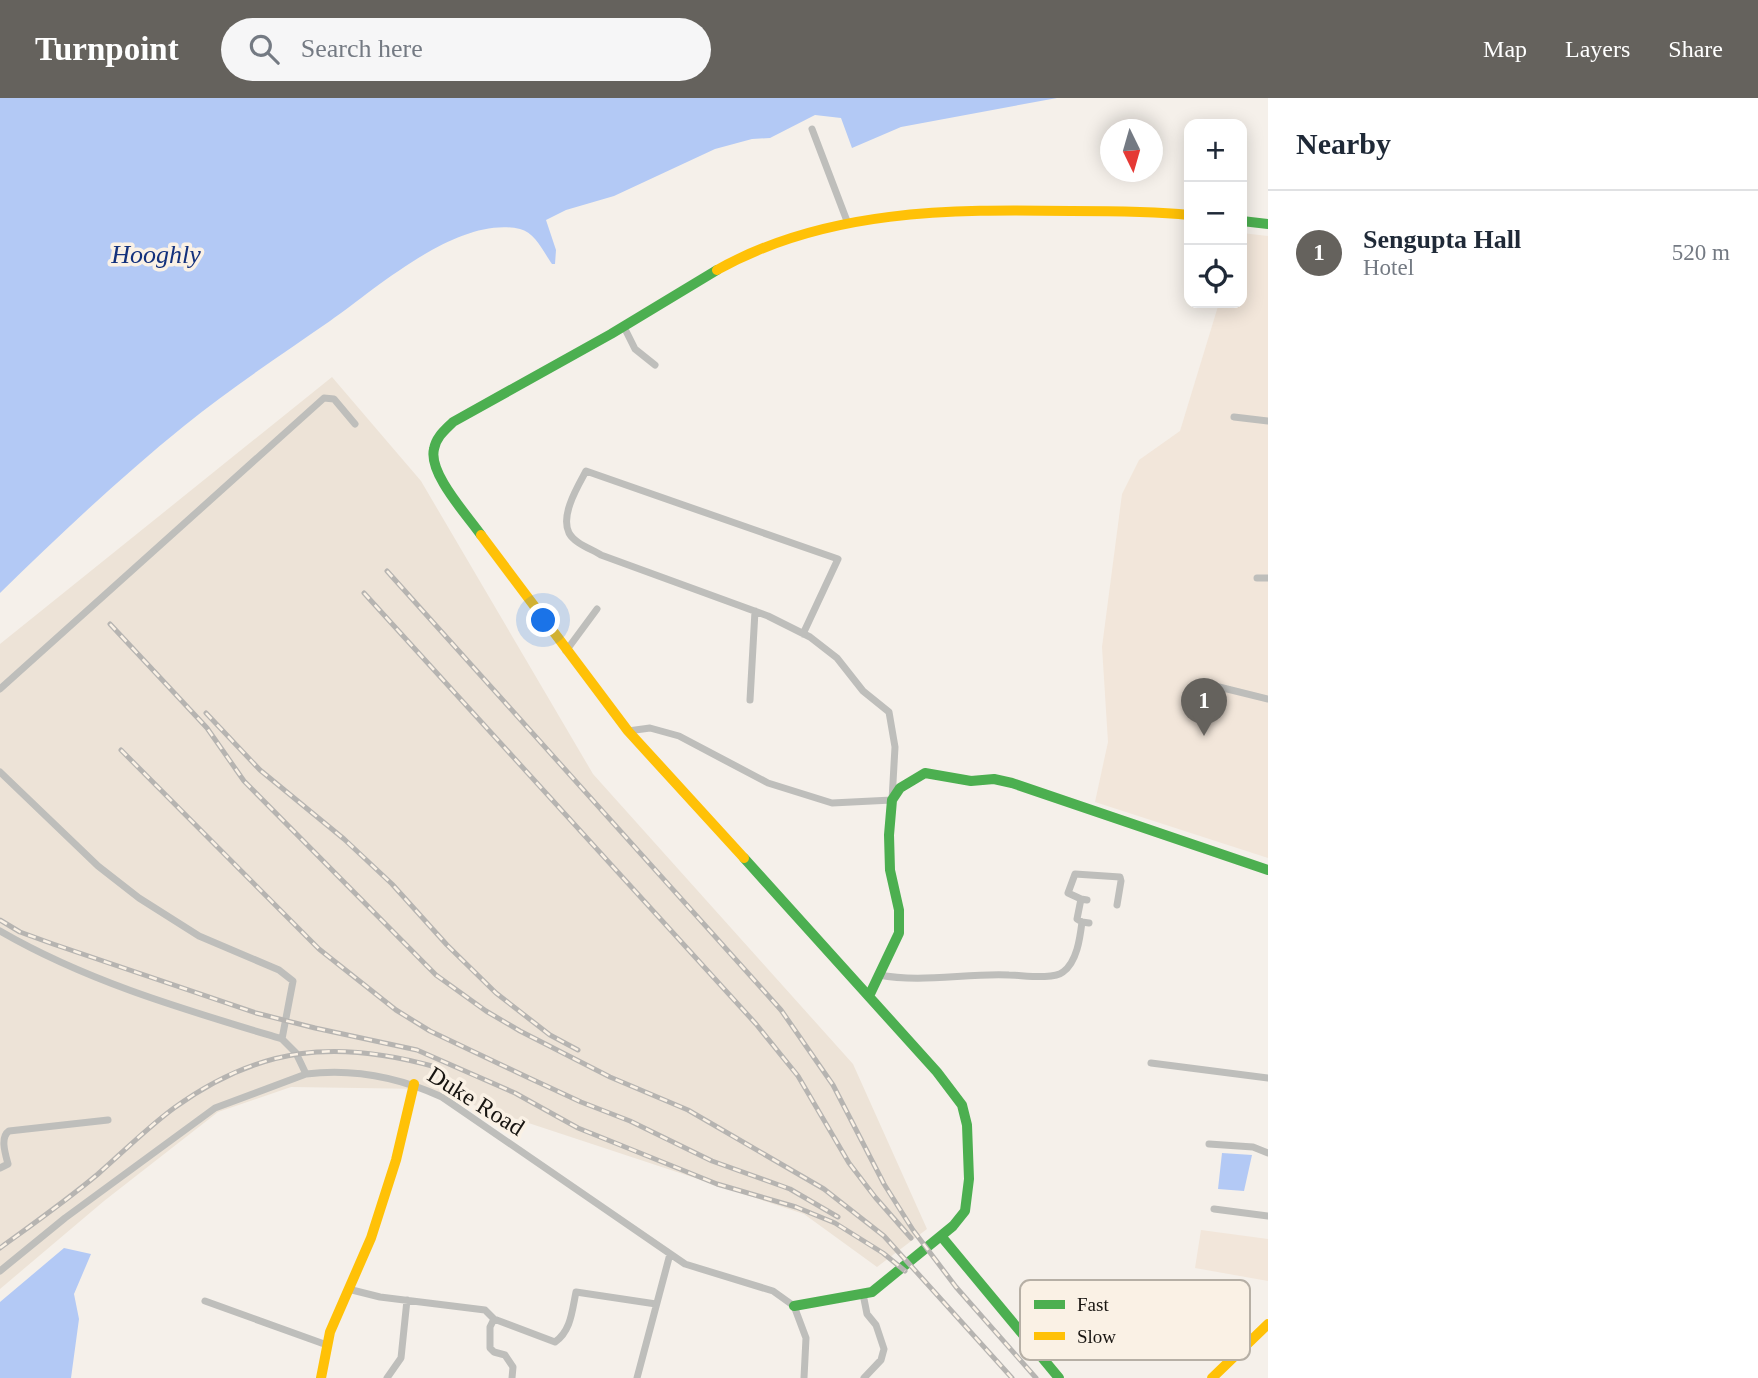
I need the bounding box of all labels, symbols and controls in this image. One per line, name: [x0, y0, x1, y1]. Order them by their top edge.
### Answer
search box: [221, 18, 711, 81]
icon: search: [245, 30, 283, 68]
text: Turnpoint: [35, 31, 179, 67]
text: Search here: [301, 34, 423, 63]
text: Map: [1483, 36, 1527, 62]
text: Layers: [1565, 36, 1630, 62]
text: Share: [1668, 36, 1723, 62]
north arrow: [1100, 119, 1163, 182]
map controls: [1184, 119, 1247, 308]
button: +: [1184, 119, 1247, 182]
text: Nearby: [1296, 127, 1391, 160]
button: −: [1184, 182, 1247, 245]
text: Sengupta Hall: [1363, 225, 1521, 254]
water label: Hooghly: [110, 240, 201, 269]
text: 1: [1313, 240, 1325, 265]
text: 520 m: [1672, 240, 1730, 265]
button: locate: [1184, 245, 1247, 308]
text: Hotel: [1363, 255, 1414, 280]
your location: [526, 603, 560, 637]
pin: 1: [1181, 678, 1227, 736]
street label: Duke Road: [423, 1061, 529, 1141]
legend: [1020, 1280, 1250, 1360]
text: Fast: [1077, 1294, 1109, 1315]
text: Slow: [1077, 1326, 1116, 1347]

